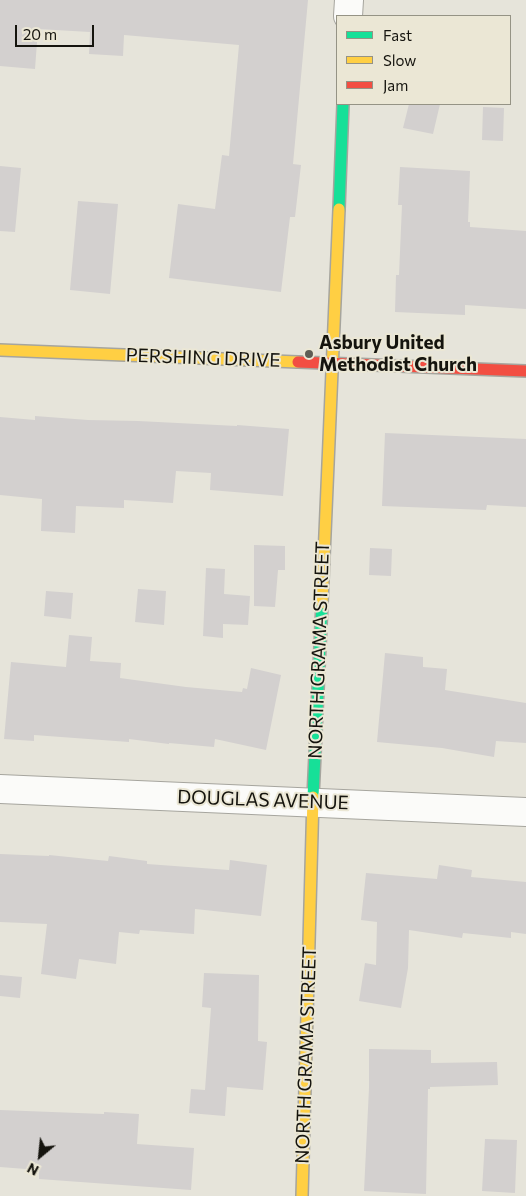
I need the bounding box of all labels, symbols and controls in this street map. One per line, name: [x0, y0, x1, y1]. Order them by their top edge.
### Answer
scale bar: [18, 15, 96, 47]
legend: [336, 15, 511, 105]
text: 20 m: [23, 25, 57, 43]
text: Fast: [383, 26, 412, 44]
text: Slow: [383, 51, 416, 69]
text: Jam: [383, 76, 408, 94]
place label: Asbury United Methodist Church: [319, 332, 477, 376]
street label: PERSHING DRIVE: [125, 344, 281, 372]
marker: Asbury United Methodist Church: [303, 348, 315, 360]
street label: NORTH GRAMA STREET: [304, 541, 334, 759]
street label: DOUGLAS AVENUE: [177, 786, 349, 814]
street label: NORTH GRAMA STREET: [291, 946, 321, 1164]
north arrow: [15, 1131, 65, 1181]
text: N: [24, 1160, 41, 1180]

